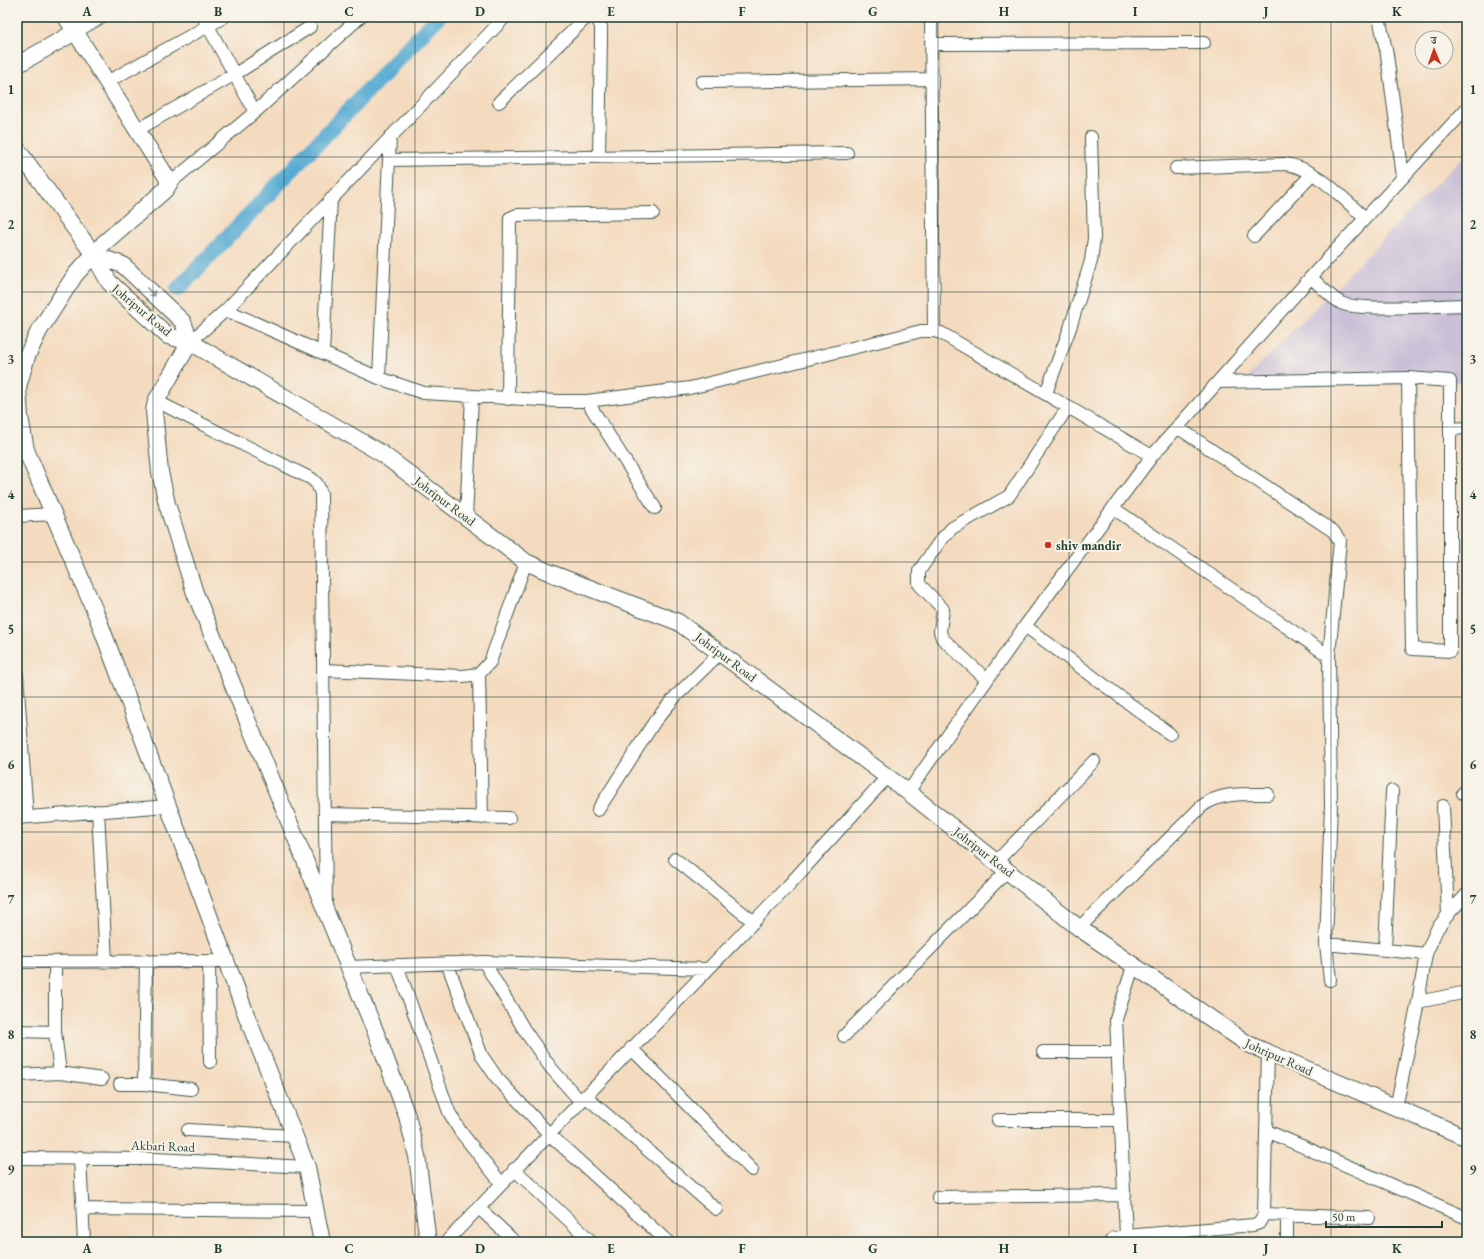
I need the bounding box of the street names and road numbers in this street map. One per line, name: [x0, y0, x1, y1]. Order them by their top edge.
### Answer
street label: Johripur Road: [108, 279, 176, 340]
street label: Johripur Road: [410, 472, 479, 530]
street label: Johripur Road: [691, 628, 760, 686]
street label: Johripur Road: [949, 822, 1018, 881]
street label: Johripur Road: [1241, 1034, 1316, 1080]
street label: Akbari Road: [130, 1136, 196, 1156]

